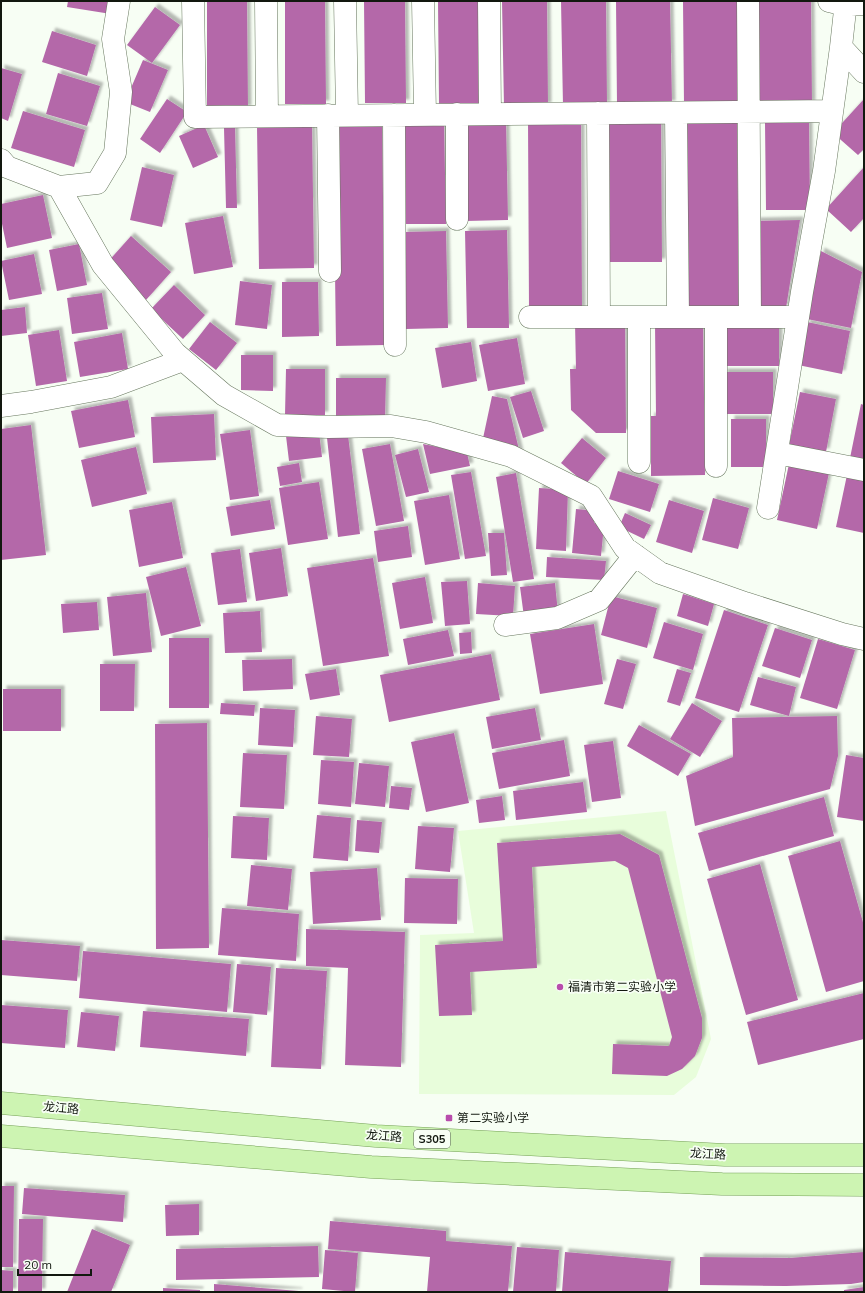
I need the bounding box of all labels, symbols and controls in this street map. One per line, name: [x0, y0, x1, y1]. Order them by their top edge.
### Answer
place label: 福清市第二实验小学: [568, 979, 676, 994]
marker: 福清市第二实验小学: [555, 982, 565, 992]
street label: 龙江路: [42, 1098, 80, 1117]
place label: 第二实验小学: [457, 1110, 529, 1125]
marker: 第二实验小学: [444, 1113, 454, 1123]
street label: 龙江路: [366, 1127, 403, 1144]
road number: S305: [414, 1130, 450, 1148]
street label: 龙江路: [690, 1145, 726, 1162]
scale bar: [18, 1251, 91, 1277]
text: 20 m: [24, 1257, 52, 1272]

